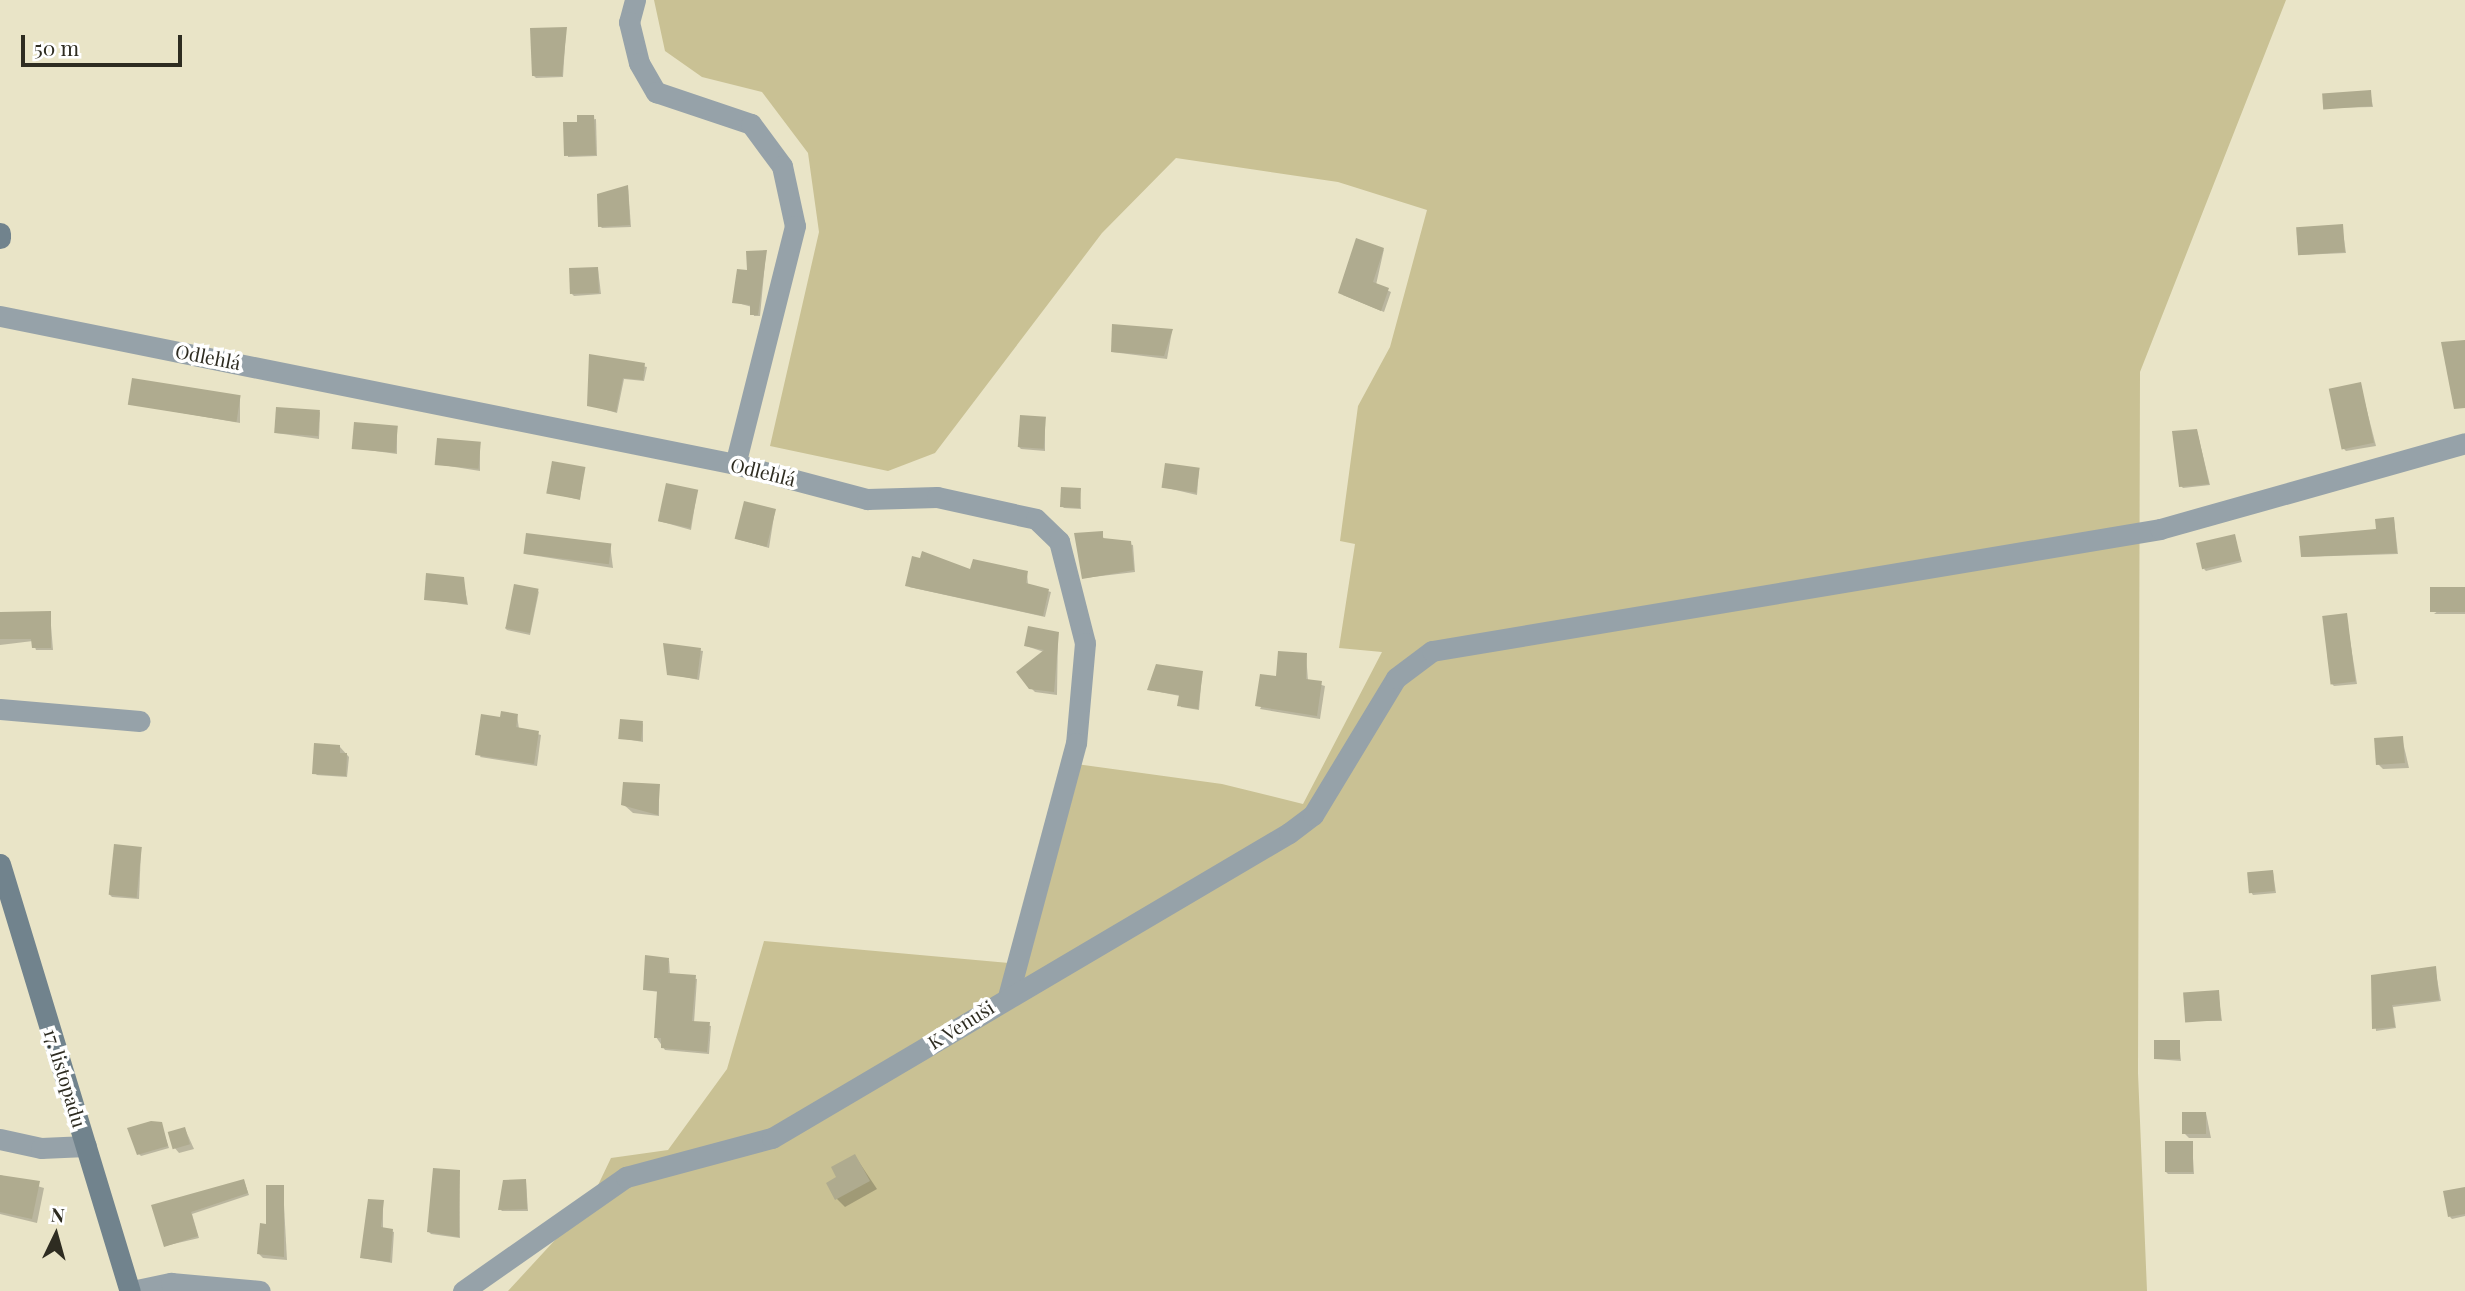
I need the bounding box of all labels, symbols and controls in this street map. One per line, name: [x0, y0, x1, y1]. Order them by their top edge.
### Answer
scale bar: [24, 21, 186, 65]
text: 50 m: [34, 33, 79, 61]
street label: Odlehlá: [173, 340, 243, 374]
street label: Odlehlá: [728, 453, 798, 491]
street label: K Venuši: [924, 996, 998, 1054]
street label: 17. listopadu: [39, 1026, 91, 1130]
north arrow: [21, 1200, 91, 1270]
text: N: [50, 1201, 66, 1228]

